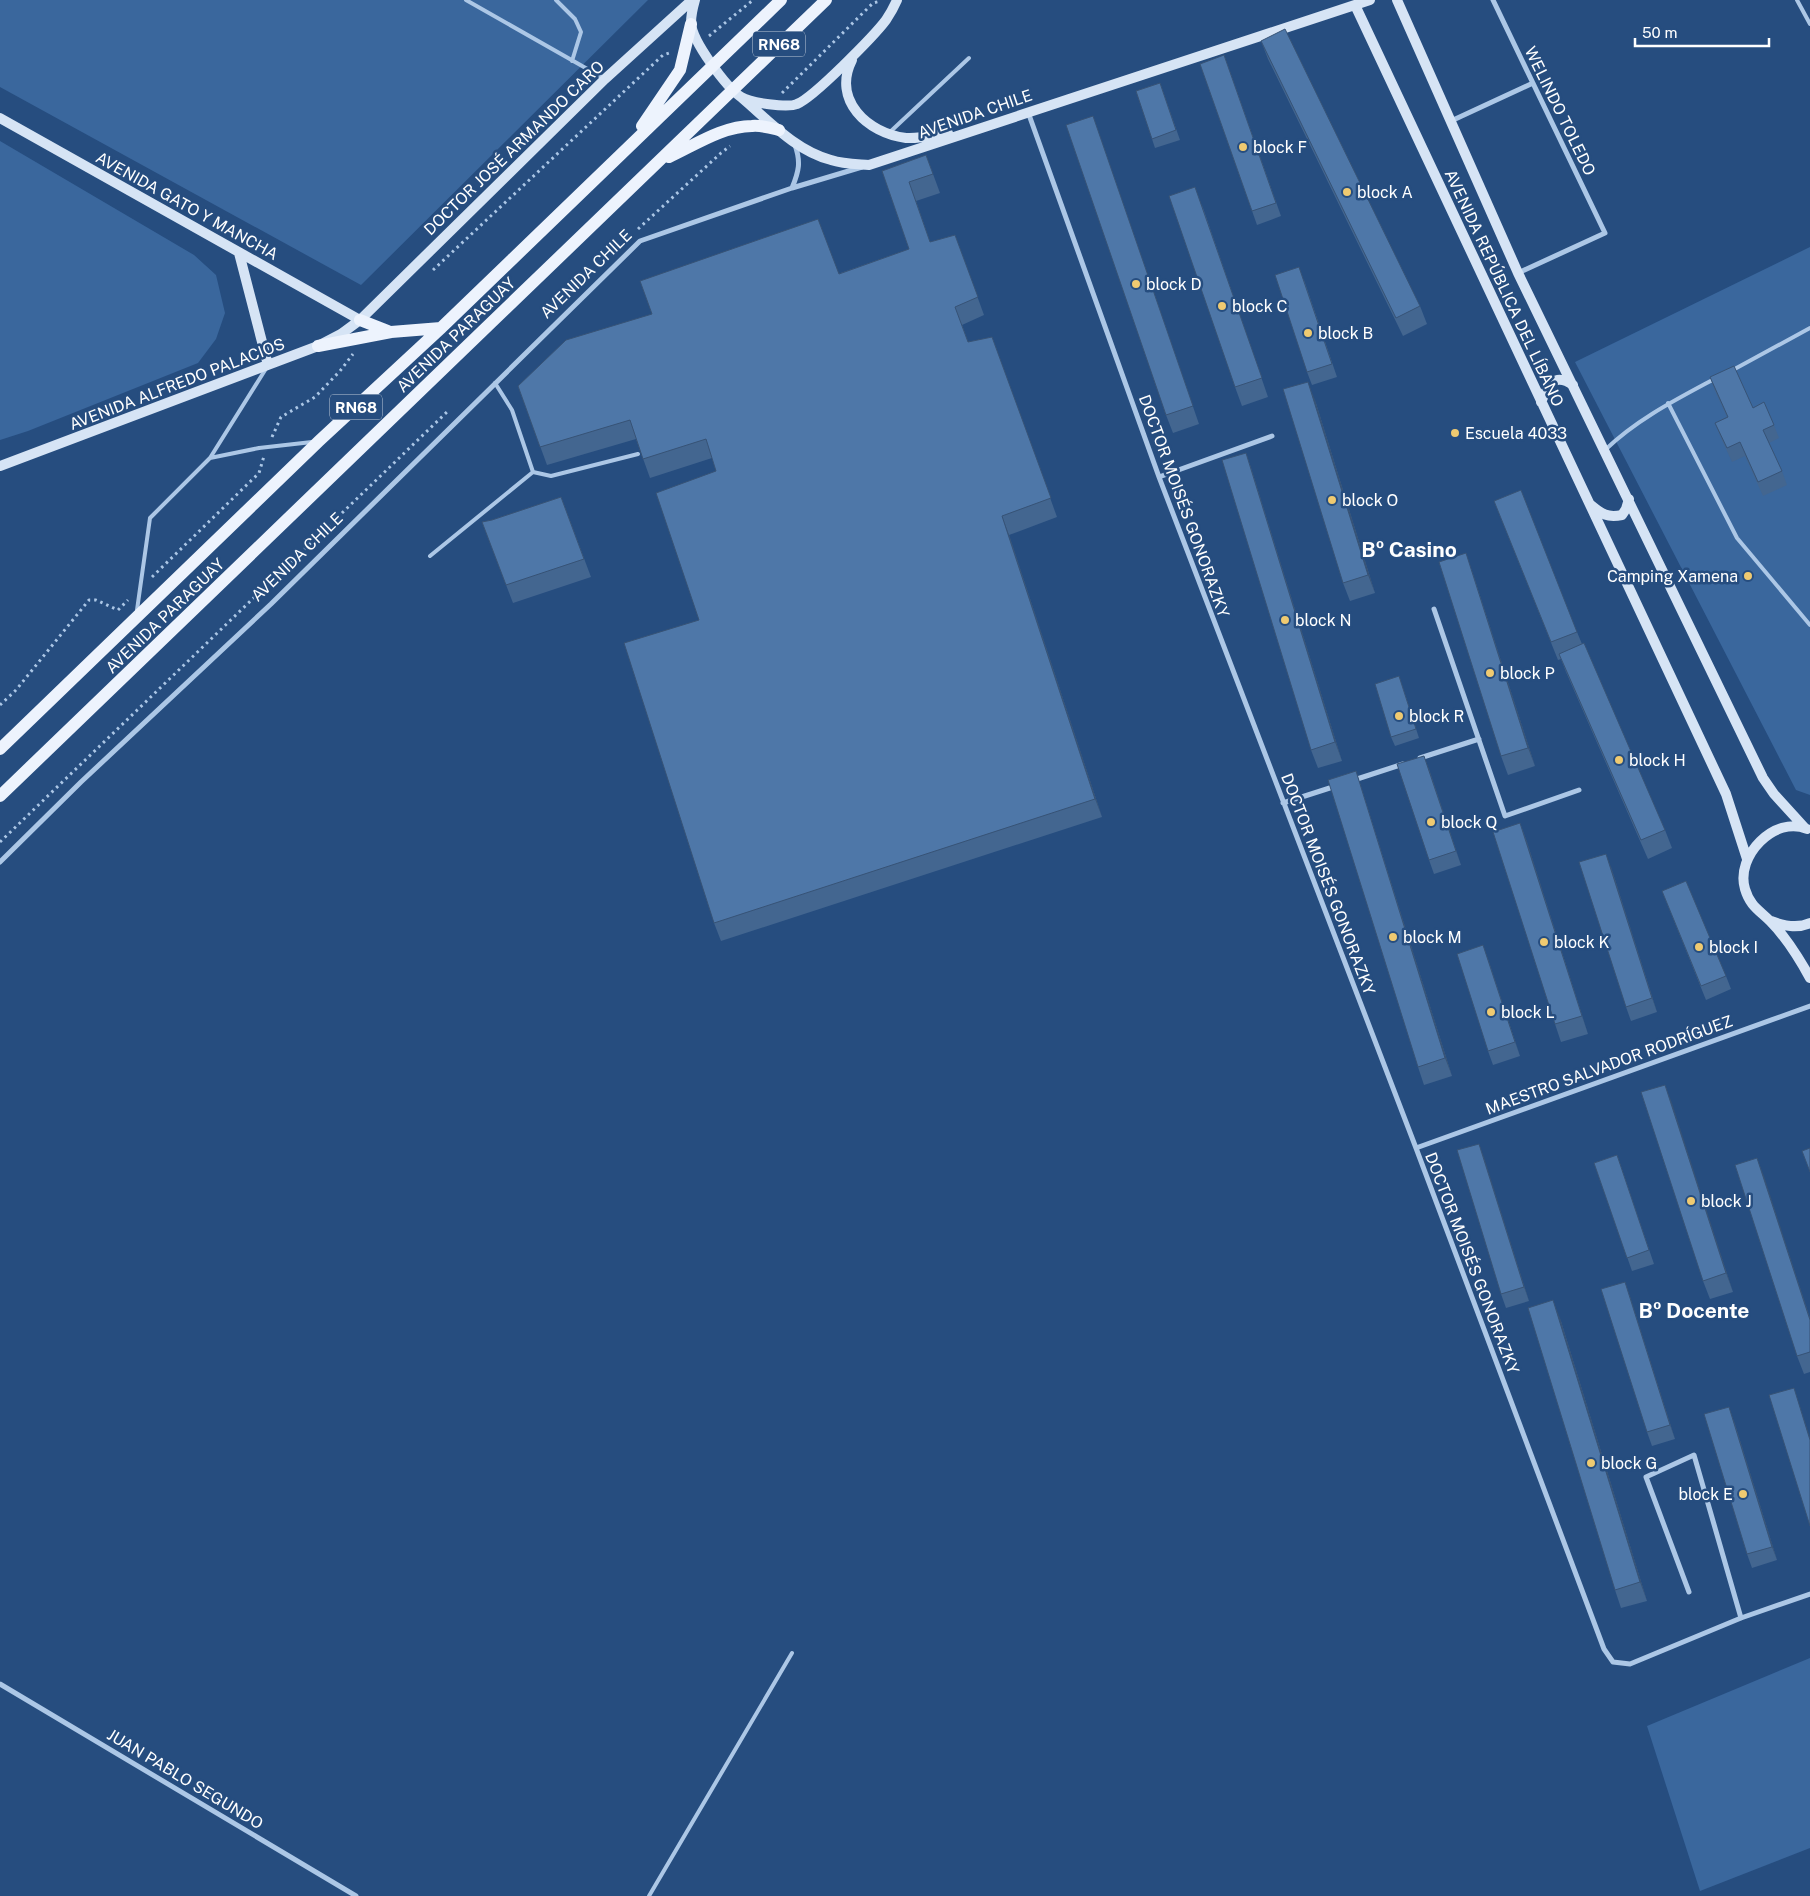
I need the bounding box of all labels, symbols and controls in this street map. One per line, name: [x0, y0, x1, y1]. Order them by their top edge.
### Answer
scale bar: [1635, 15, 1769, 47]
text: 50 m: [1642, 24, 1677, 41]
road number: RN68: [753, 32, 805, 56]
street label: WELINDO TOLEDO: [1521, 43, 1599, 179]
street label: DOCTOR JOSÉ ARMANDO CARO: [419, 56, 608, 239]
street label: AVENIDA CHILE: [915, 86, 1035, 142]
place label: block F: [1253, 138, 1307, 157]
marker: block F: [1237, 141, 1249, 153]
street label: AVENIDA GATO Y MANCHA: [93, 148, 281, 264]
street label: AVENIDA REPÚBLICA DEL LÍBANO: [1441, 166, 1568, 410]
place label: block A: [1357, 183, 1413, 202]
marker: block A: [1341, 186, 1353, 198]
street label: AVENIDA CHILE: [536, 226, 636, 322]
street label: AVENIDA PARAGUAY: [393, 273, 519, 396]
place label: block D: [1146, 275, 1202, 294]
marker: block D: [1130, 278, 1142, 290]
place label: block C: [1232, 297, 1288, 316]
marker: block C: [1216, 300, 1228, 312]
place label: block B: [1318, 324, 1373, 343]
marker: block B: [1302, 327, 1314, 339]
street label: AVENIDA ALFREDO PALACIOS: [67, 334, 287, 434]
street label: DOCTOR MOISÉS GONORAZKY: [1135, 392, 1234, 620]
road number: RN68: [330, 394, 382, 420]
place label: Escuela 4033: [1465, 424, 1567, 443]
marker: Escuela 4033: [1449, 427, 1461, 439]
place label: block O: [1342, 491, 1398, 510]
marker: block O: [1326, 494, 1338, 506]
street label: AVENIDA CHILE: [247, 509, 347, 605]
district label: Bº Casino: [1361, 537, 1457, 562]
street label: AVENIDA PARAGUAY: [102, 554, 228, 677]
place label: Camping Xamena: [1607, 567, 1738, 586]
marker: Camping Xamena: [1742, 570, 1754, 582]
place label: block N: [1295, 611, 1352, 630]
marker: block N: [1279, 614, 1291, 626]
place label: block P: [1500, 664, 1555, 683]
marker: block P: [1484, 667, 1496, 679]
place label: block R: [1409, 707, 1464, 726]
marker: block R: [1393, 710, 1405, 722]
place label: block H: [1629, 751, 1686, 770]
marker: block H: [1613, 754, 1625, 766]
street label: DOCTOR MOISÉS GONORAZKY: [1277, 770, 1380, 998]
place label: block Q: [1441, 813, 1497, 832]
marker: block Q: [1425, 816, 1437, 828]
place label: block M: [1403, 928, 1462, 947]
marker: block M: [1387, 931, 1399, 943]
place label: block K: [1554, 933, 1609, 952]
marker: block K: [1538, 936, 1550, 948]
place label: block I: [1709, 938, 1758, 957]
marker: block I: [1693, 941, 1705, 953]
place label: block L: [1501, 1003, 1555, 1022]
marker: block L: [1485, 1006, 1497, 1018]
street label: MAESTRO SALVADOR RODRÍGUEZ: [1483, 1010, 1735, 1119]
street label: DOCTOR MOISÉS GONORAZKY: [1421, 1149, 1524, 1377]
place label: block J: [1701, 1192, 1752, 1211]
marker: block J: [1685, 1195, 1697, 1207]
district label: Bº Docente: [1639, 1298, 1749, 1323]
place label: block G: [1601, 1454, 1657, 1473]
marker: block G: [1585, 1457, 1597, 1469]
place label: block E: [1679, 1485, 1733, 1504]
marker: block E: [1737, 1488, 1749, 1500]
street label: JUAN PABLO SEGUNDO: [104, 1725, 266, 1833]

